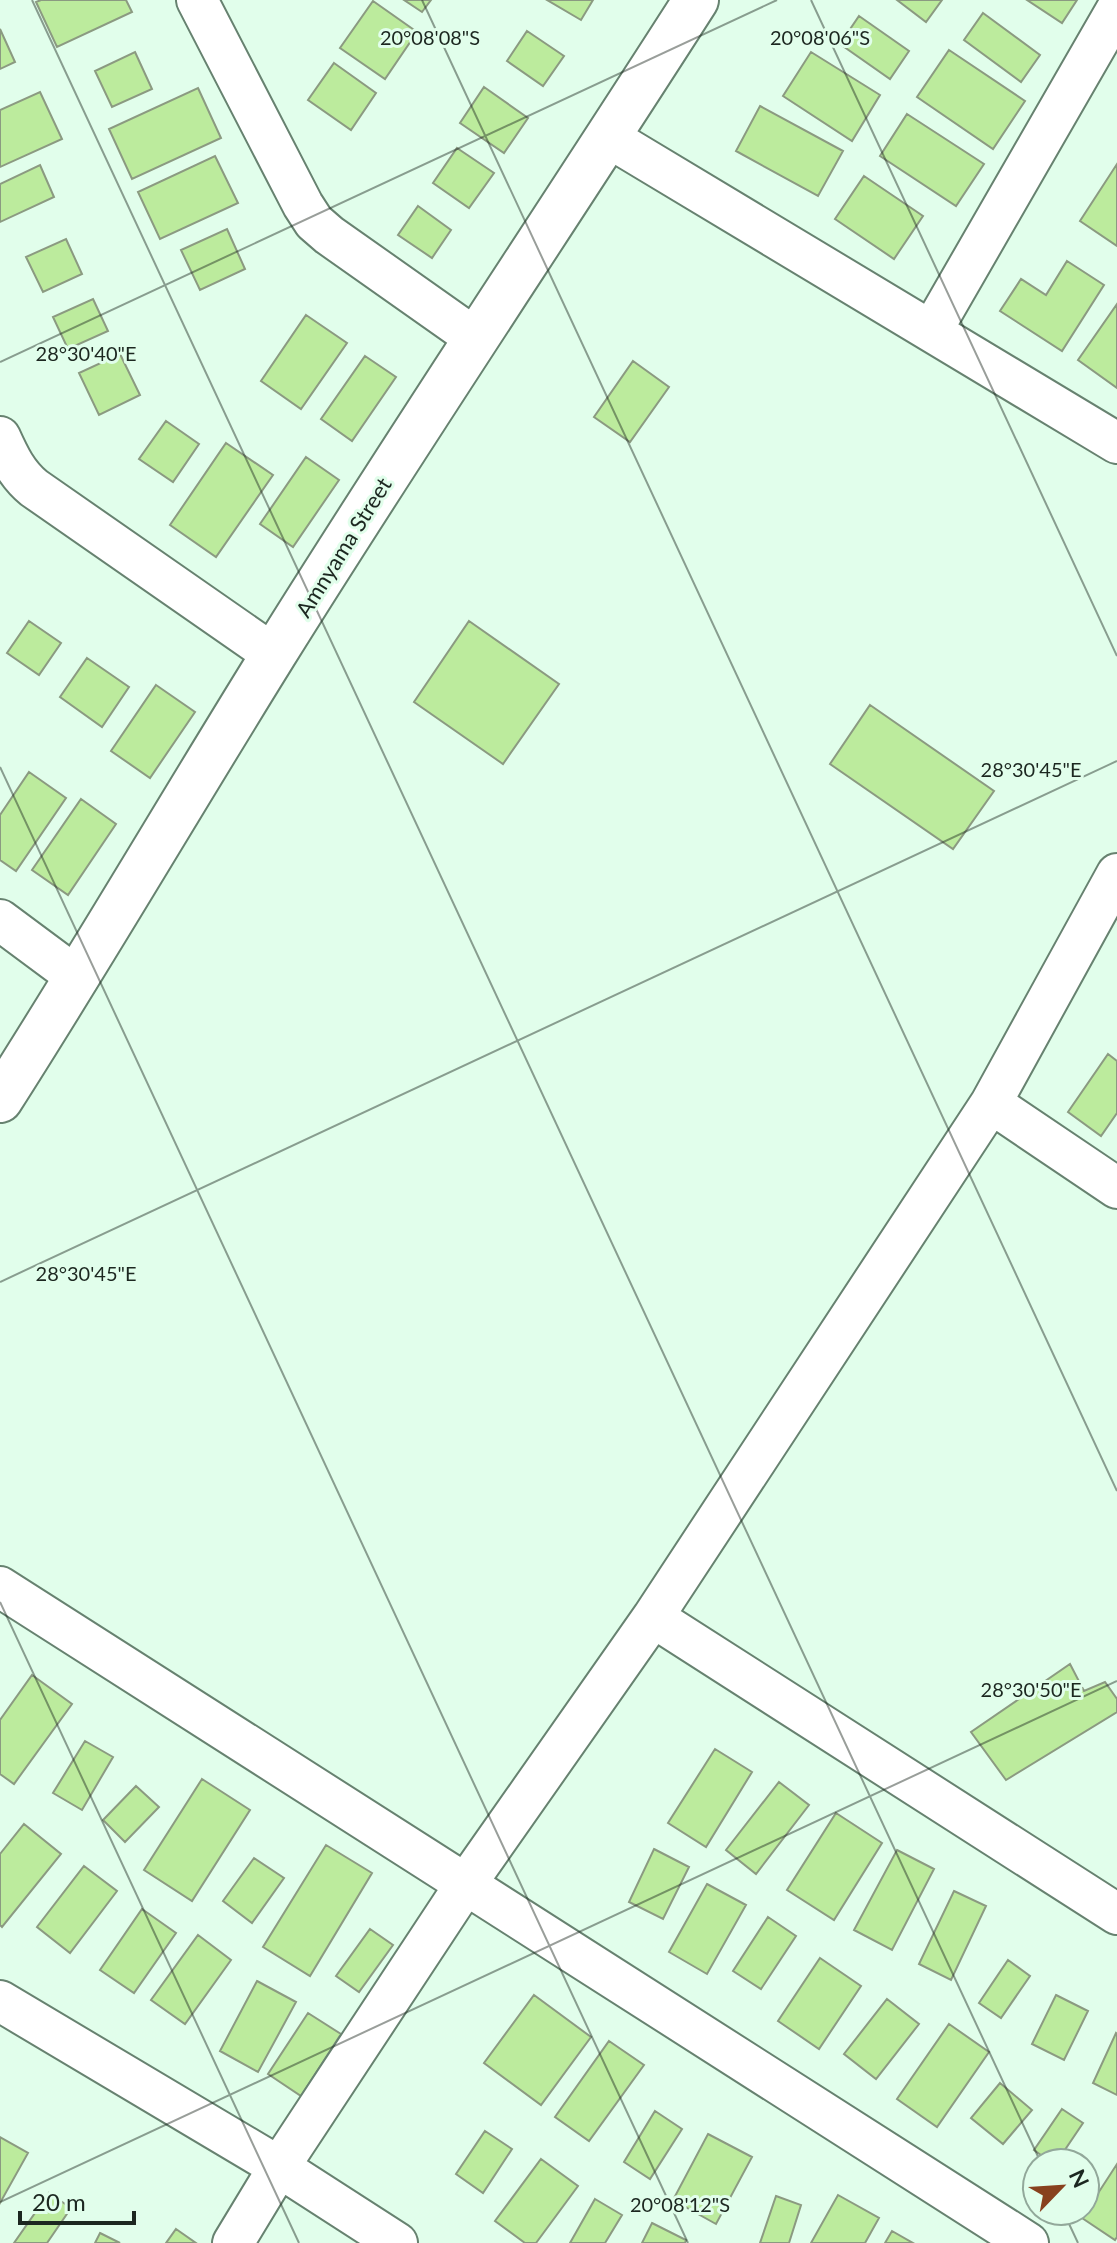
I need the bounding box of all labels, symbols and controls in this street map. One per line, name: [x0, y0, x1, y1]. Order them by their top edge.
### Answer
text: 20°08'08"S: [380, 25, 480, 49]
text: 20°08'06"S: [770, 25, 870, 49]
text: 28°30'40"E: [36, 341, 136, 365]
street label: Amnyama Street: [289, 472, 397, 622]
text: 28°30'45"E: [981, 757, 1081, 781]
text: 28°30'45"E: [36, 1261, 136, 1285]
text: 28°30'50"E: [981, 1677, 1081, 1701]
north arrow: [1021, 2147, 1101, 2227]
text: N: [1064, 2165, 1095, 2192]
scale bar: [20, 2175, 134, 2225]
text: 20 m: [32, 2187, 86, 2216]
text: 20°08'12"S: [630, 2192, 730, 2216]

